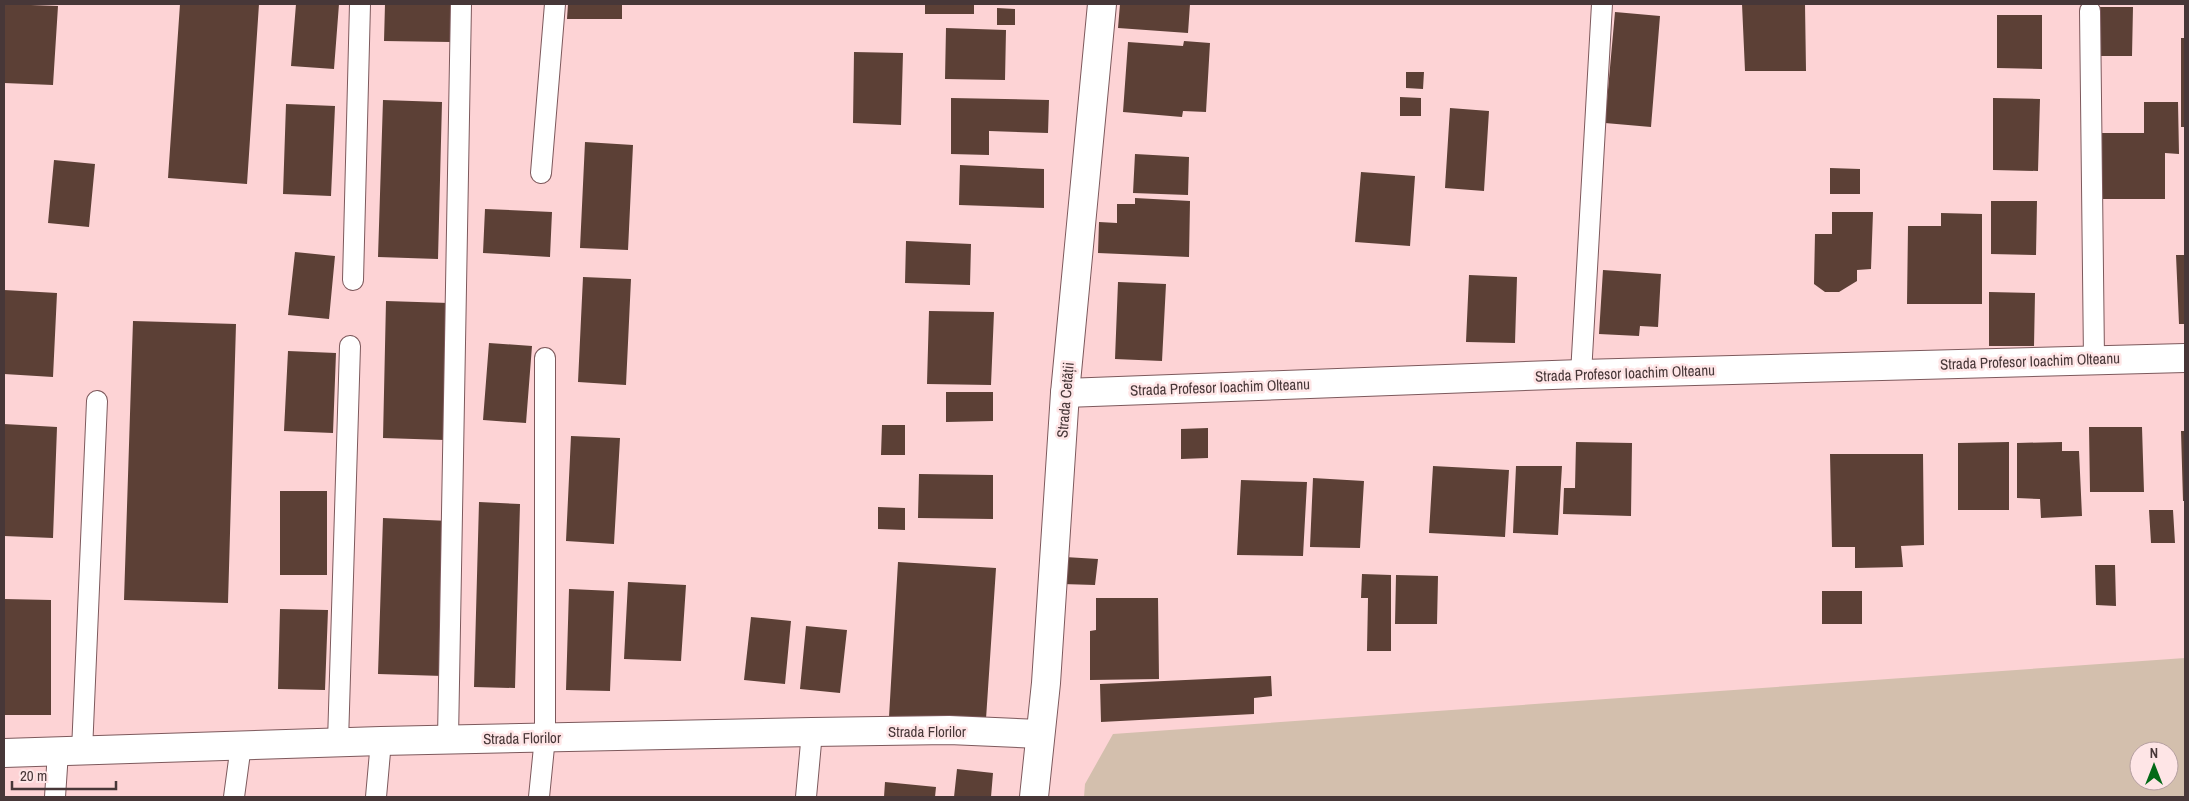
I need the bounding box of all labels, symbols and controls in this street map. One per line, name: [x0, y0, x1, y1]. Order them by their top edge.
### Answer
street label: Strada Profesor Ioachim Olteanu: [1940, 347, 2120, 375]
street label: Strada Profesor Ioachim Olteanu: [1535, 359, 1715, 387]
street label: Strada Cetății: [1051, 361, 1079, 439]
street label: Strada Profesor Ioachim Olteanu: [1130, 373, 1310, 401]
street label: Strada Florilor: [888, 721, 966, 742]
street label: Strada Florilor: [483, 727, 561, 749]
north arrow: [2129, 741, 2179, 791]
text: N: [2150, 744, 2158, 762]
scale bar: [12, 758, 116, 790]
text: 20 m: [20, 765, 47, 786]

